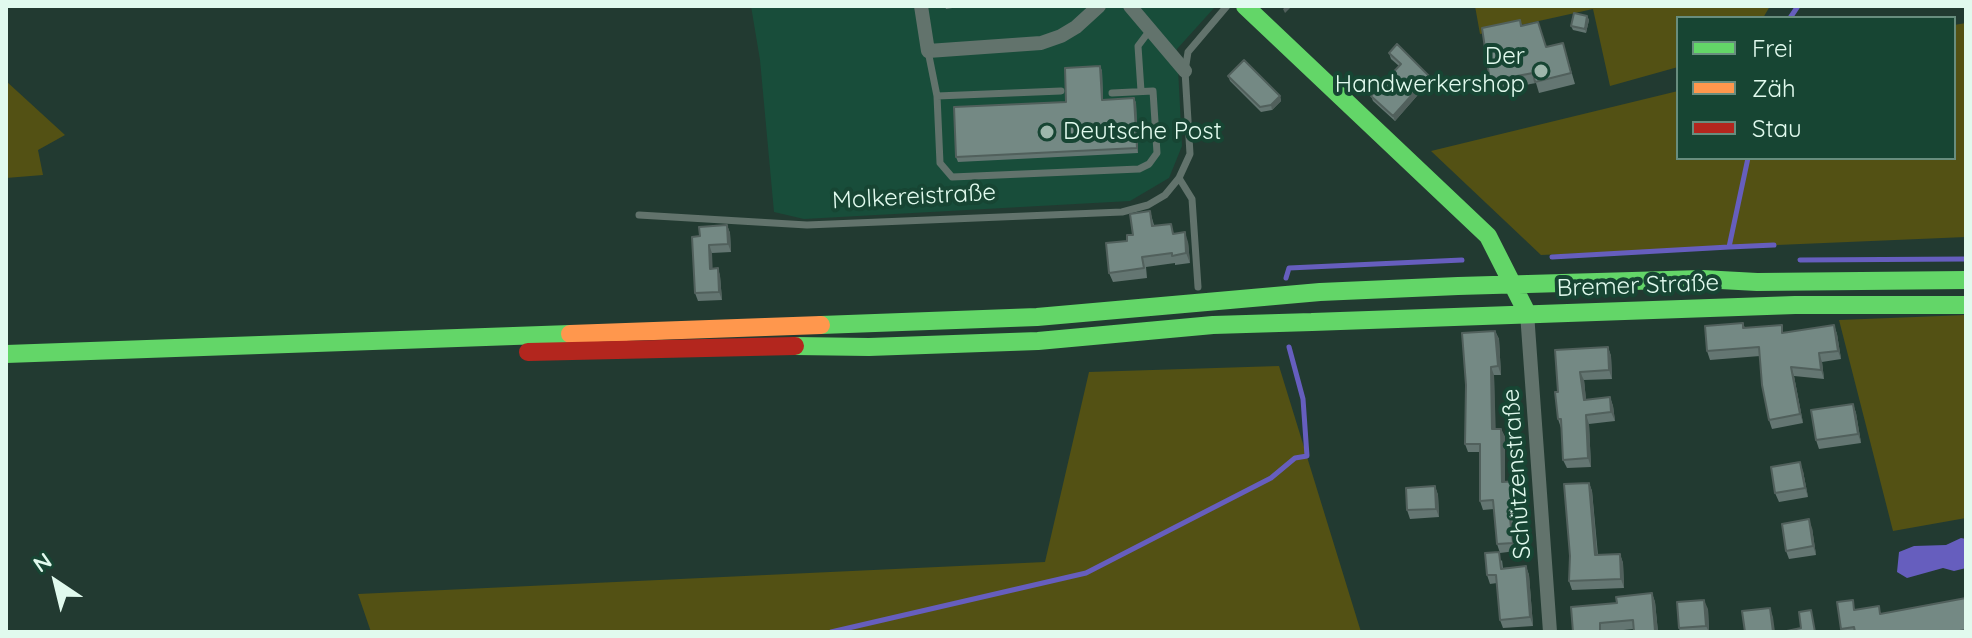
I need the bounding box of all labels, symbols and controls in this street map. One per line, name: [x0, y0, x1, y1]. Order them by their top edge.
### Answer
legend: [1676, 16, 1956, 160]
text: Frei: [1752, 33, 1793, 63]
place label: Der Handwerkershop: [1335, 43, 1525, 99]
marker: Der Handwerkershop: [1532, 62, 1550, 80]
text: Zäh: [1752, 73, 1796, 103]
text: Stau: [1752, 113, 1802, 143]
place label: Deutsche Post: [1063, 118, 1222, 146]
marker: Deutsche Post: [1038, 123, 1056, 141]
street label: Molkereistraße: [831, 178, 997, 216]
street label: Bremer Straße: [1556, 269, 1720, 303]
street label: Schützenstraße: [1497, 388, 1537, 560]
north arrow: [16, 542, 96, 622]
text: N: [28, 546, 57, 578]

